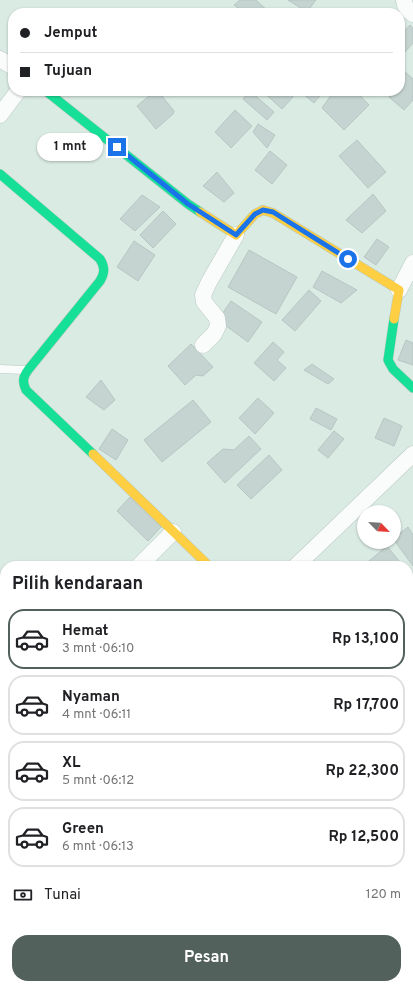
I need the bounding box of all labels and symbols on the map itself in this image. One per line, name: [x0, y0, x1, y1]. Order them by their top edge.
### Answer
callout: 1 mnt: [37, 133, 103, 161]
route end: [108, 138, 126, 156]
route start: [339, 250, 357, 268]
north arrow: [357, 505, 401, 549]

